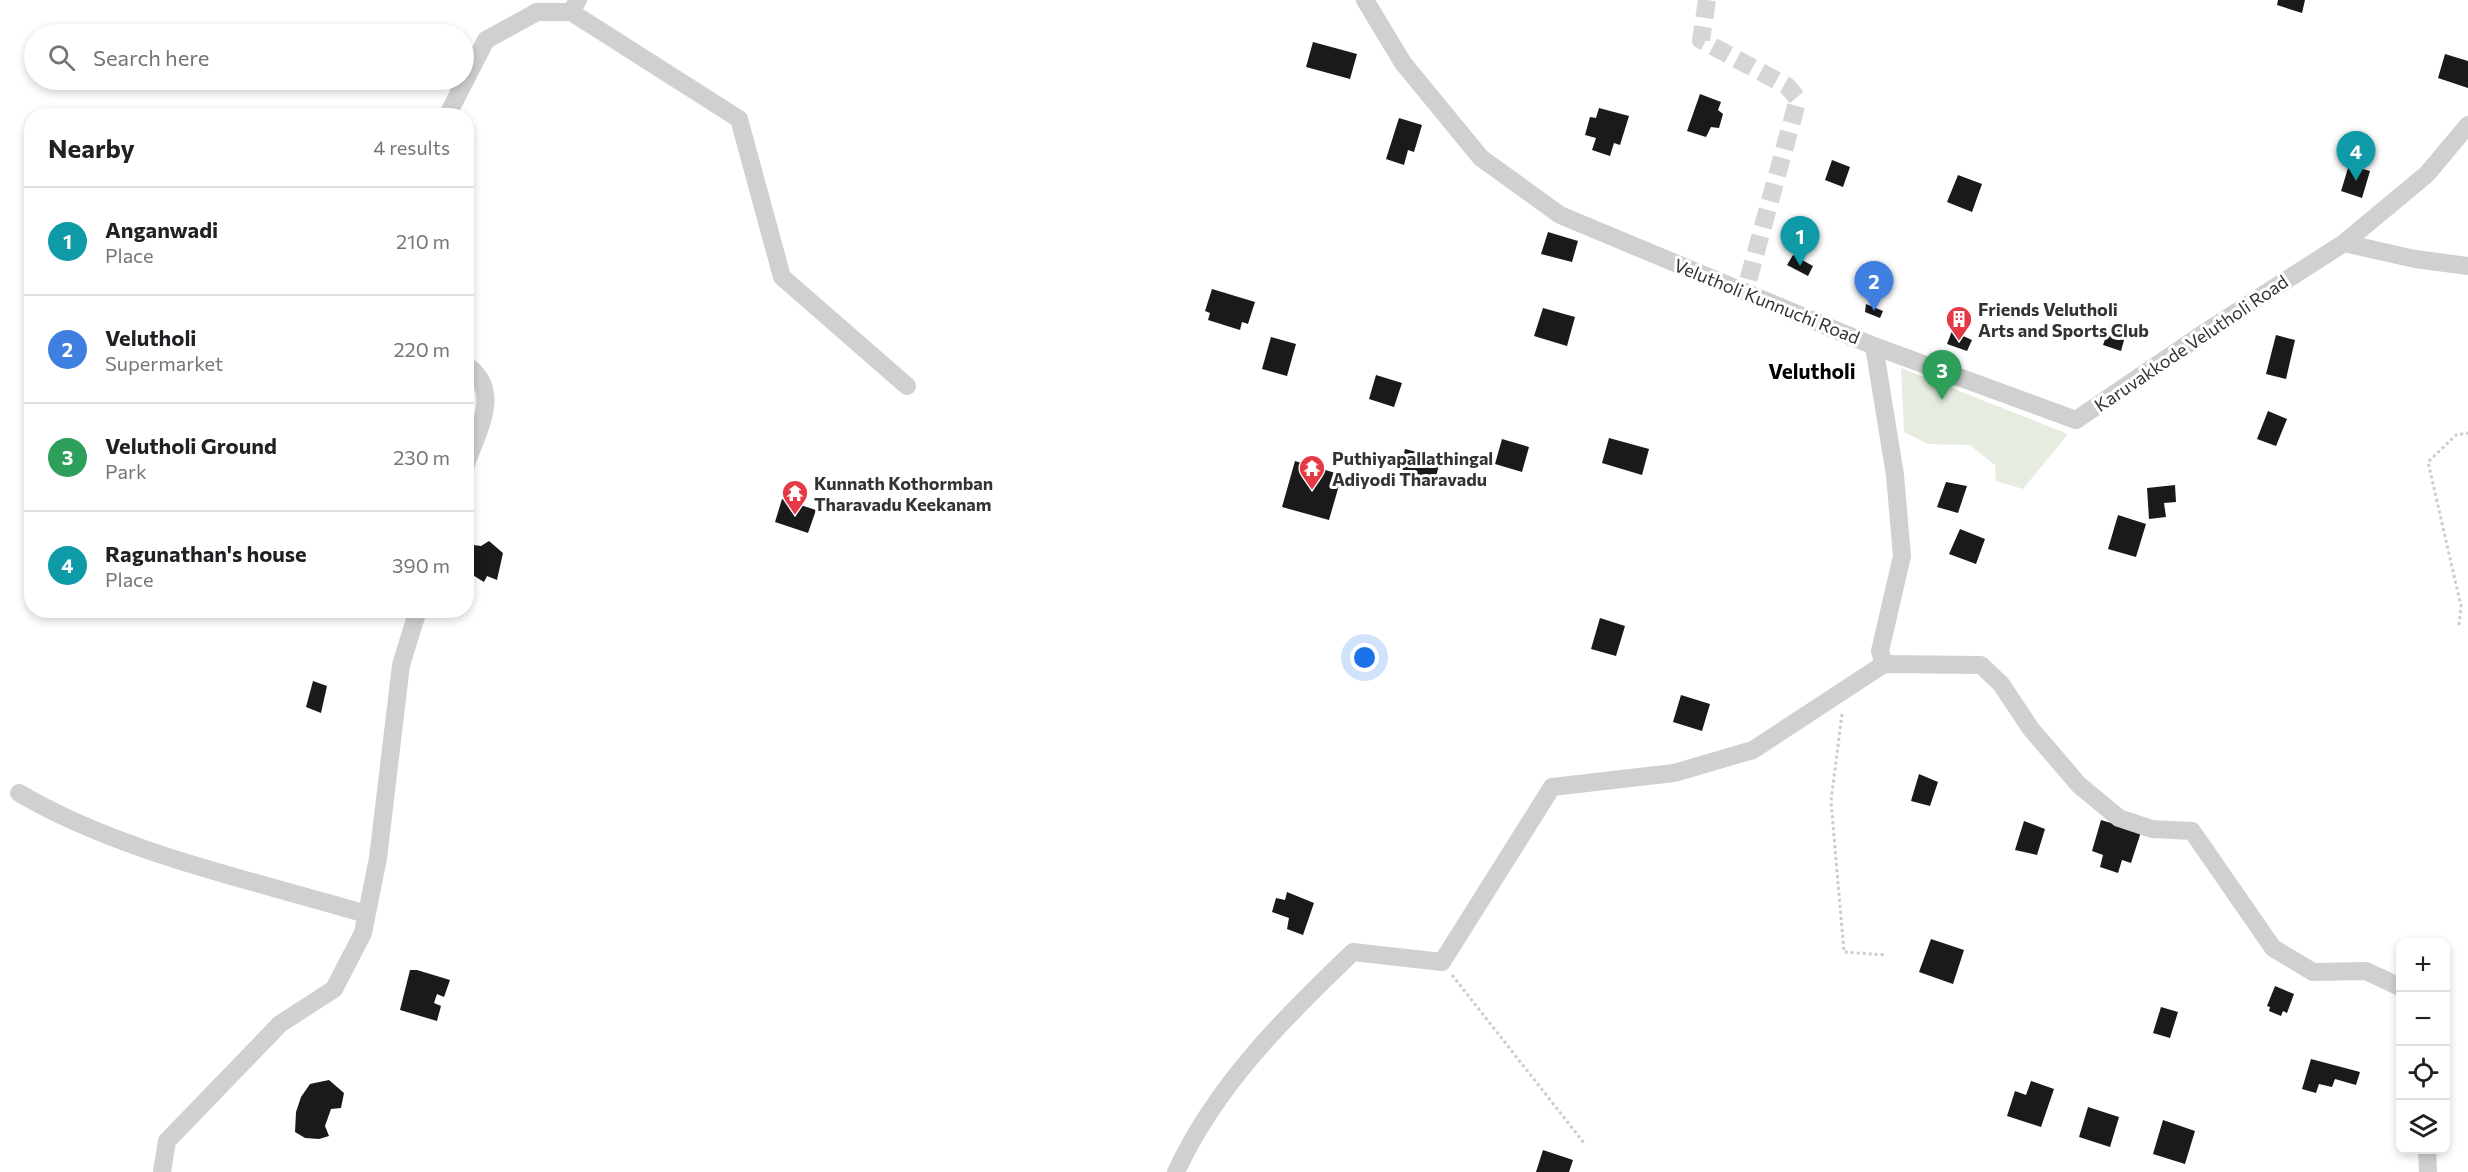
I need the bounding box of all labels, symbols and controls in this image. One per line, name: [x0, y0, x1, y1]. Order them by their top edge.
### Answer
search box: [24, 24, 474, 90]
icon: search: [45, 41, 78, 74]
text: Search here: [93, 44, 209, 71]
text: Nearby: [48, 132, 135, 163]
pin: 4: [2336, 132, 2376, 181]
text: 4 results: [373, 135, 450, 159]
text: Anganwadi: [105, 216, 218, 243]
pin: 1: [1780, 216, 1820, 266]
text: 1: [63, 229, 72, 253]
text: 210 m: [396, 229, 450, 253]
text: Place: [105, 243, 154, 267]
street label: Velutholi Kunnuchi Road: [1671, 254, 1863, 348]
pin: 2: [1854, 262, 1894, 311]
street label: Karuvakkode Velutholi Road: [2090, 270, 2292, 416]
place label: Friends Velutholi Arts and Sports Club: [1978, 298, 2149, 341]
building icon: Friends Velutholi Arts and Sports Club: [1944, 304, 1974, 342]
text: Velutholi: [105, 324, 197, 351]
text: 2: [62, 337, 73, 361]
text: 220 m: [394, 337, 450, 361]
pin: 3: [1922, 350, 1962, 400]
text: Supermarket: [105, 351, 223, 375]
district label: Velutholi: [1768, 358, 1856, 383]
text: Velutholi Ground: [105, 432, 277, 459]
text: 3: [62, 445, 73, 469]
text: 230 m: [393, 445, 450, 469]
place label: Puthiyapallathingal Adiyodi Tharavadu: [1332, 447, 1493, 490]
temple icon: Puthiyapallathingal Adiyodi Tharavadu: [1297, 453, 1327, 491]
text: Park: [105, 459, 147, 483]
place label: Kunnath Kothormban Tharavadu Keekanam: [814, 472, 993, 515]
temple icon: Kunnath Kothormban Tharavadu Keekanam: [780, 478, 810, 516]
text: Ragunathan's house: [105, 540, 307, 567]
text: 4: [61, 553, 74, 577]
text: 390 m: [392, 553, 450, 577]
text: Place: [105, 567, 154, 591]
your location: [1350, 643, 1379, 672]
map controls: [2396, 938, 2450, 1154]
button: +: [2396, 938, 2450, 992]
button: −: [2396, 992, 2450, 1046]
button: locate: [2396, 1046, 2450, 1100]
button: layers: [2396, 1100, 2450, 1154]

